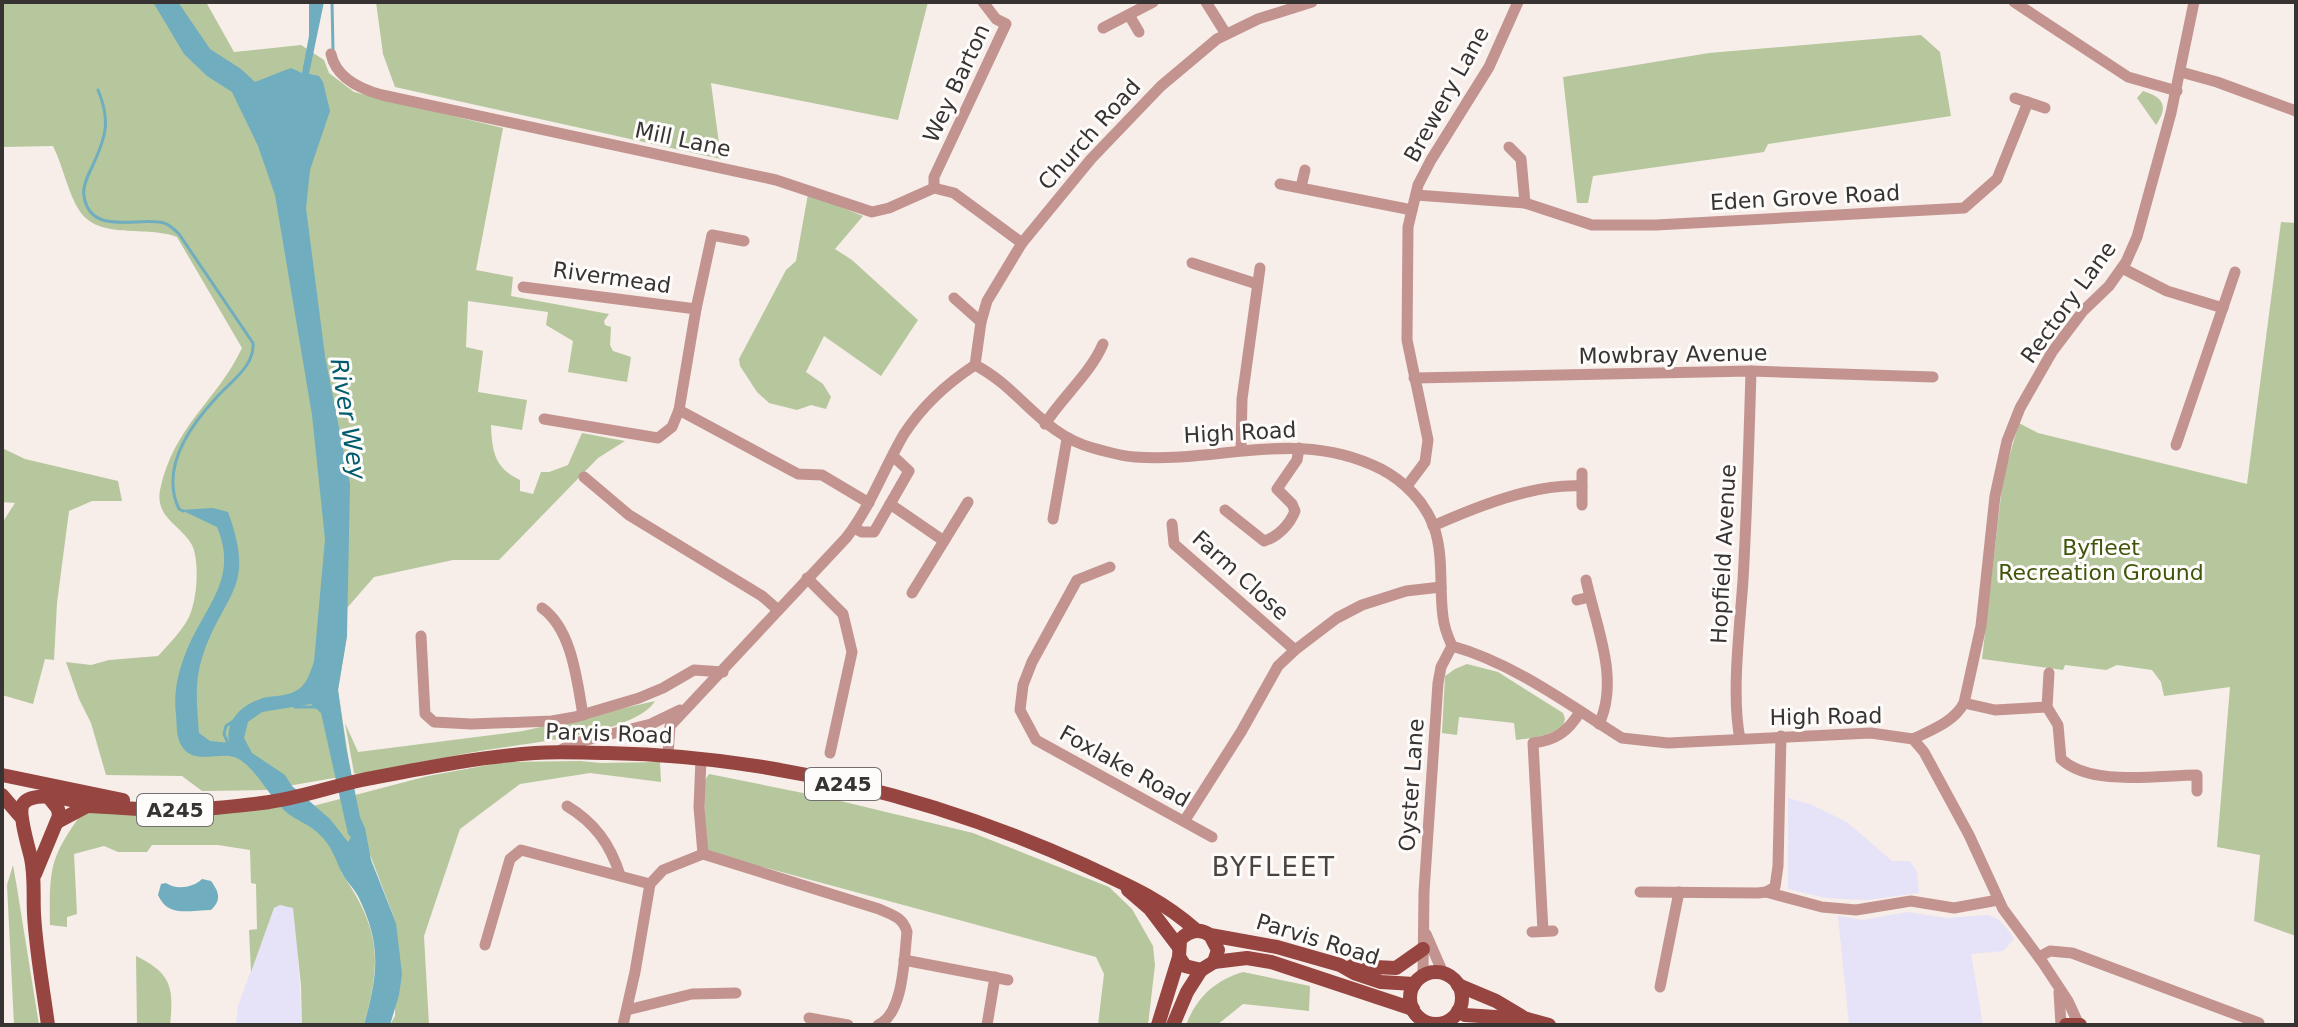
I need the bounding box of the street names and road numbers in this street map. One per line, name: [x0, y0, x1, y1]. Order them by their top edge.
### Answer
street label: Wey Barton: [918, 20, 995, 146]
street label: Brewery Lane: [1399, 22, 1494, 166]
street label: Church Road: [1033, 74, 1146, 195]
street label: Mill Lane: [633, 117, 733, 162]
street label: Eden Grove Road: [1709, 180, 1901, 215]
street label: Rectory Lane: [2016, 237, 2121, 368]
street label: Rivermead: [551, 257, 673, 298]
street label: Mowbray Avenue: [1578, 340, 1768, 369]
street label: High Road: [1183, 417, 1297, 448]
street label: Hopfield Avenue: [1706, 463, 1741, 645]
street label: Farm Close: [1187, 526, 1294, 625]
street label: High Road: [1769, 703, 1883, 730]
street label: Oyster Lane: [1394, 718, 1429, 852]
street label: Parvis Road: [545, 719, 673, 748]
street label: Foxlake Road: [1055, 720, 1194, 813]
road number: A245: [805, 768, 881, 800]
road number: A245: [137, 794, 213, 826]
street label: Parvis Road: [1253, 909, 1383, 970]

